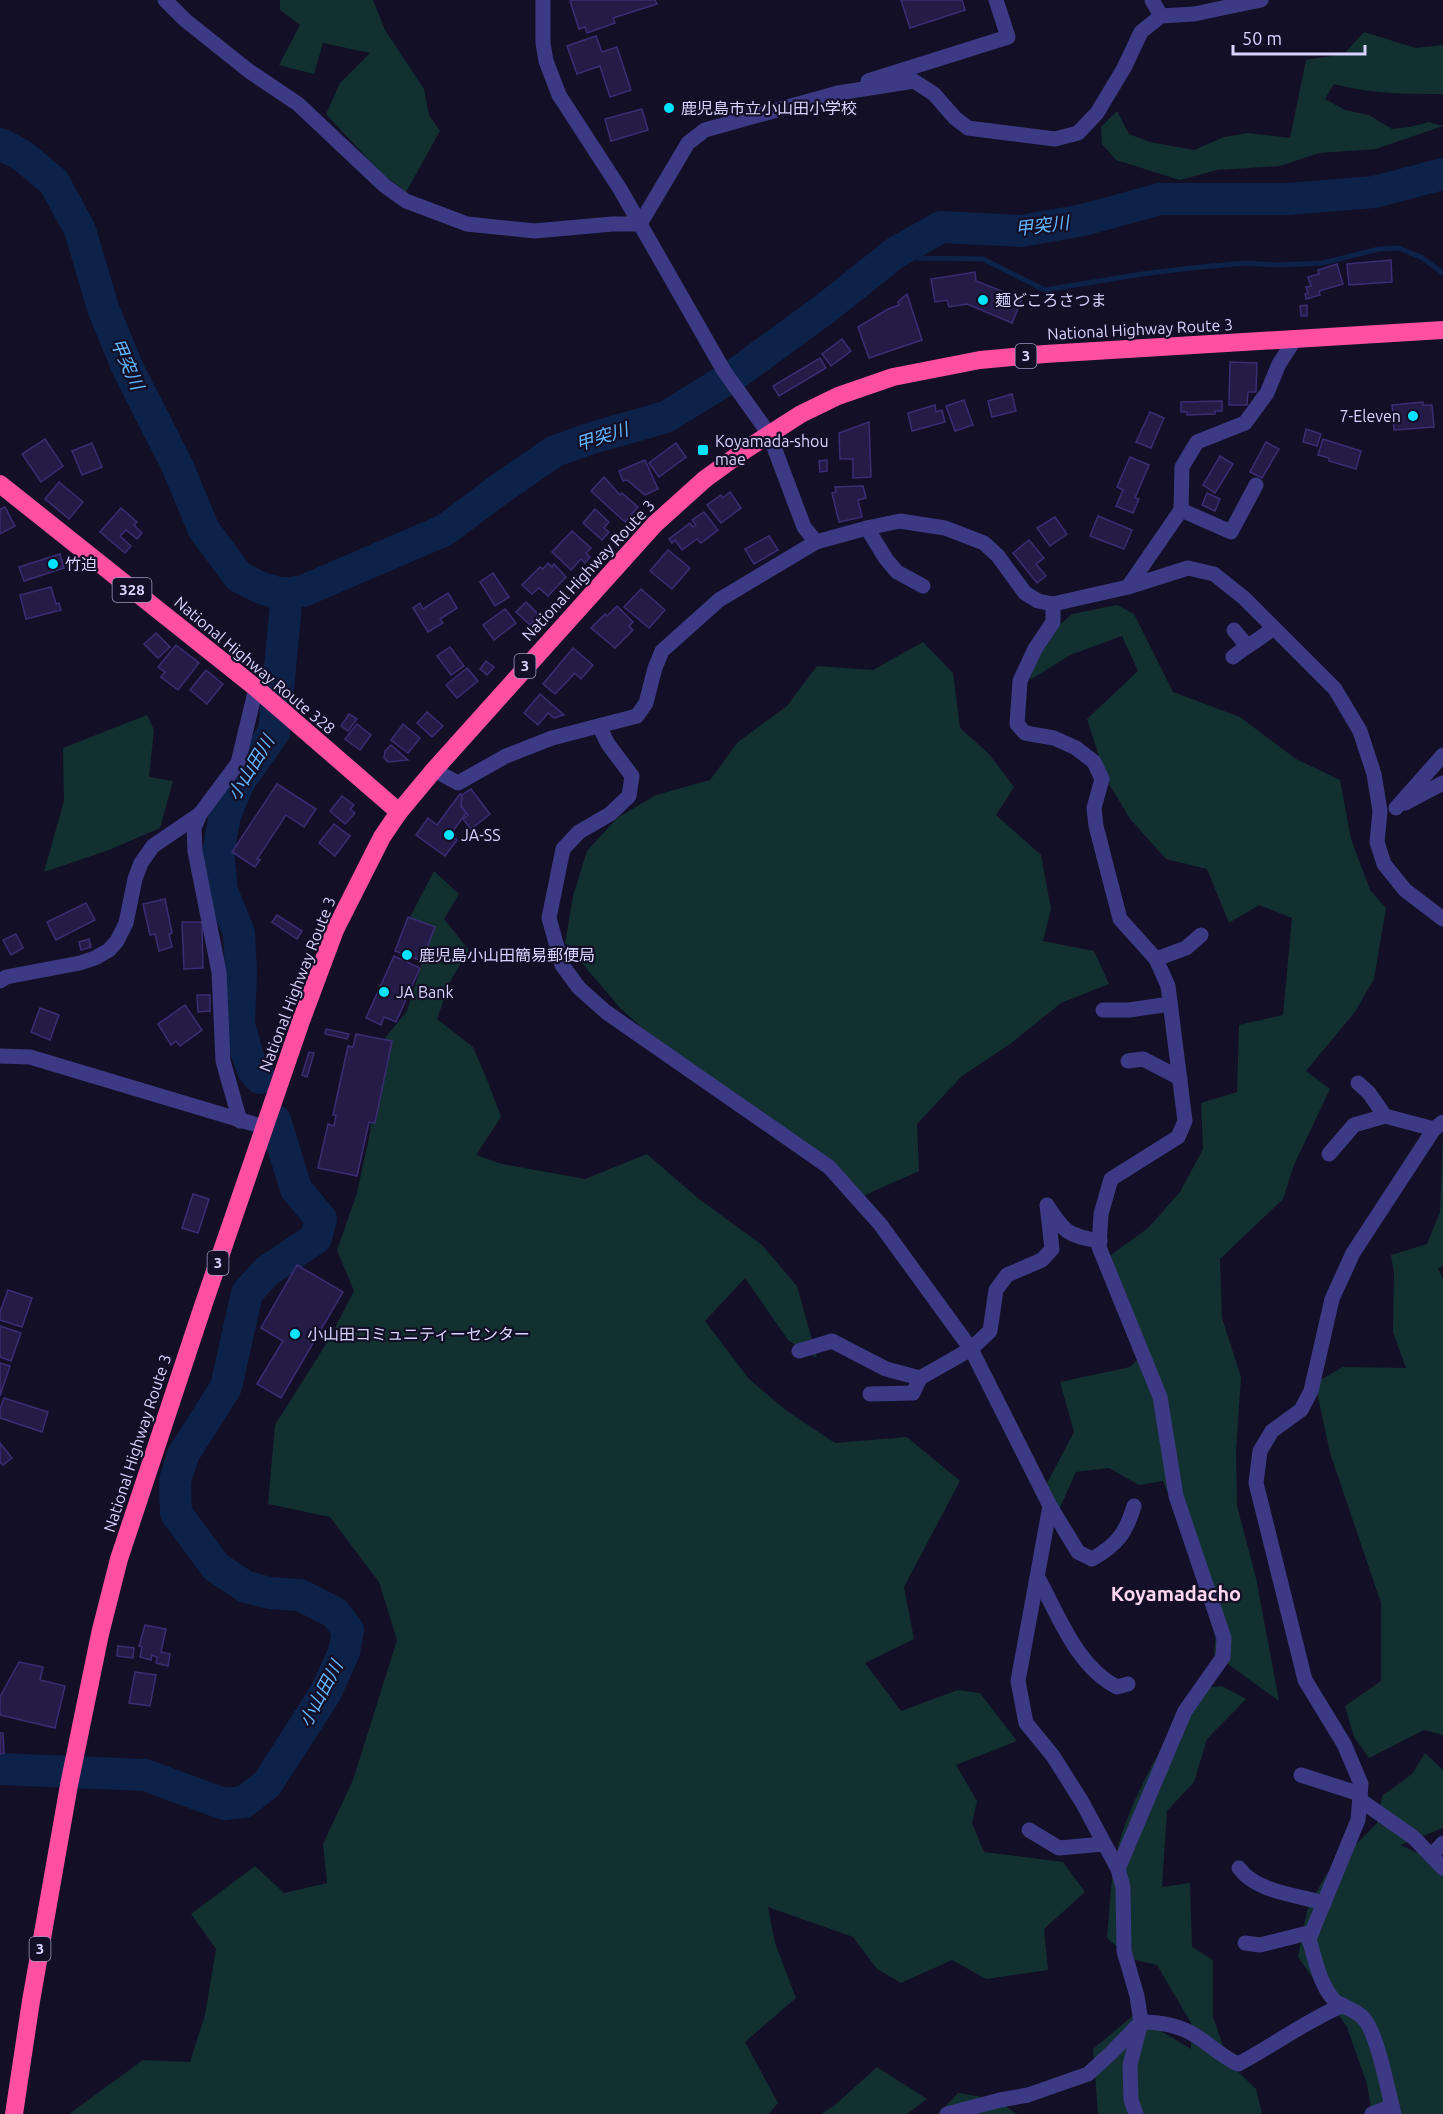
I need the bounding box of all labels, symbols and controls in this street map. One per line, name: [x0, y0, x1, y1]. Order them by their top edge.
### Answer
scale bar: [1233, 18, 1365, 56]
text: 50 m: [1242, 28, 1282, 48]
place label: 鹿児島市立小山田小学校: [681, 99, 857, 117]
marker: 鹿児島市立小山田小学校: [662, 101, 676, 115]
water label: 甲突川: [1014, 212, 1072, 238]
place label: 麺どころさつま: [995, 291, 1107, 309]
marker: 麺どころさつま: [976, 293, 990, 307]
street label: National Highway Route 3: [1047, 315, 1233, 343]
water label: 甲突川: [108, 335, 149, 394]
road number: 3: [1016, 344, 1036, 368]
place label: 7-Eleven: [1340, 407, 1401, 425]
marker: 7-Eleven: [1406, 409, 1420, 423]
water label: 甲突川: [573, 418, 632, 454]
place label: Koyamada-shou mae: [715, 432, 829, 468]
marker: Koyamada-shou mae: [696, 443, 710, 457]
street label: National Highway Route 3: [518, 496, 658, 644]
place label: 竹迫: [65, 555, 97, 573]
marker: 竹迫: [46, 557, 60, 571]
road number: 328: [112, 578, 152, 602]
street label: National Highway Route 328: [171, 593, 339, 737]
road number: 3: [514, 654, 536, 678]
water label: 小山田川: [223, 730, 278, 803]
place label: JA-SS: [461, 826, 501, 844]
marker: JA-SS: [442, 828, 456, 842]
street label: National Highway Route 3: [255, 894, 339, 1074]
place label: 鹿児島小山田簡易郵便局: [419, 946, 595, 964]
marker: 鹿児島小山田簡易郵便局: [400, 948, 414, 962]
place label: JA Bank: [396, 983, 454, 1001]
marker: JA Bank: [377, 985, 391, 999]
road number: 3: [208, 1251, 228, 1275]
place label: 小山田コミュニティーセンター: [307, 1325, 530, 1343]
marker: 小山田コミュニティーセンター: [288, 1327, 302, 1341]
street label: National Highway Route 3: [100, 1352, 174, 1534]
district label: Koyamadacho: [1111, 1582, 1241, 1605]
water label: 小山田川: [294, 1655, 347, 1730]
road number: 3: [30, 1937, 51, 1961]

